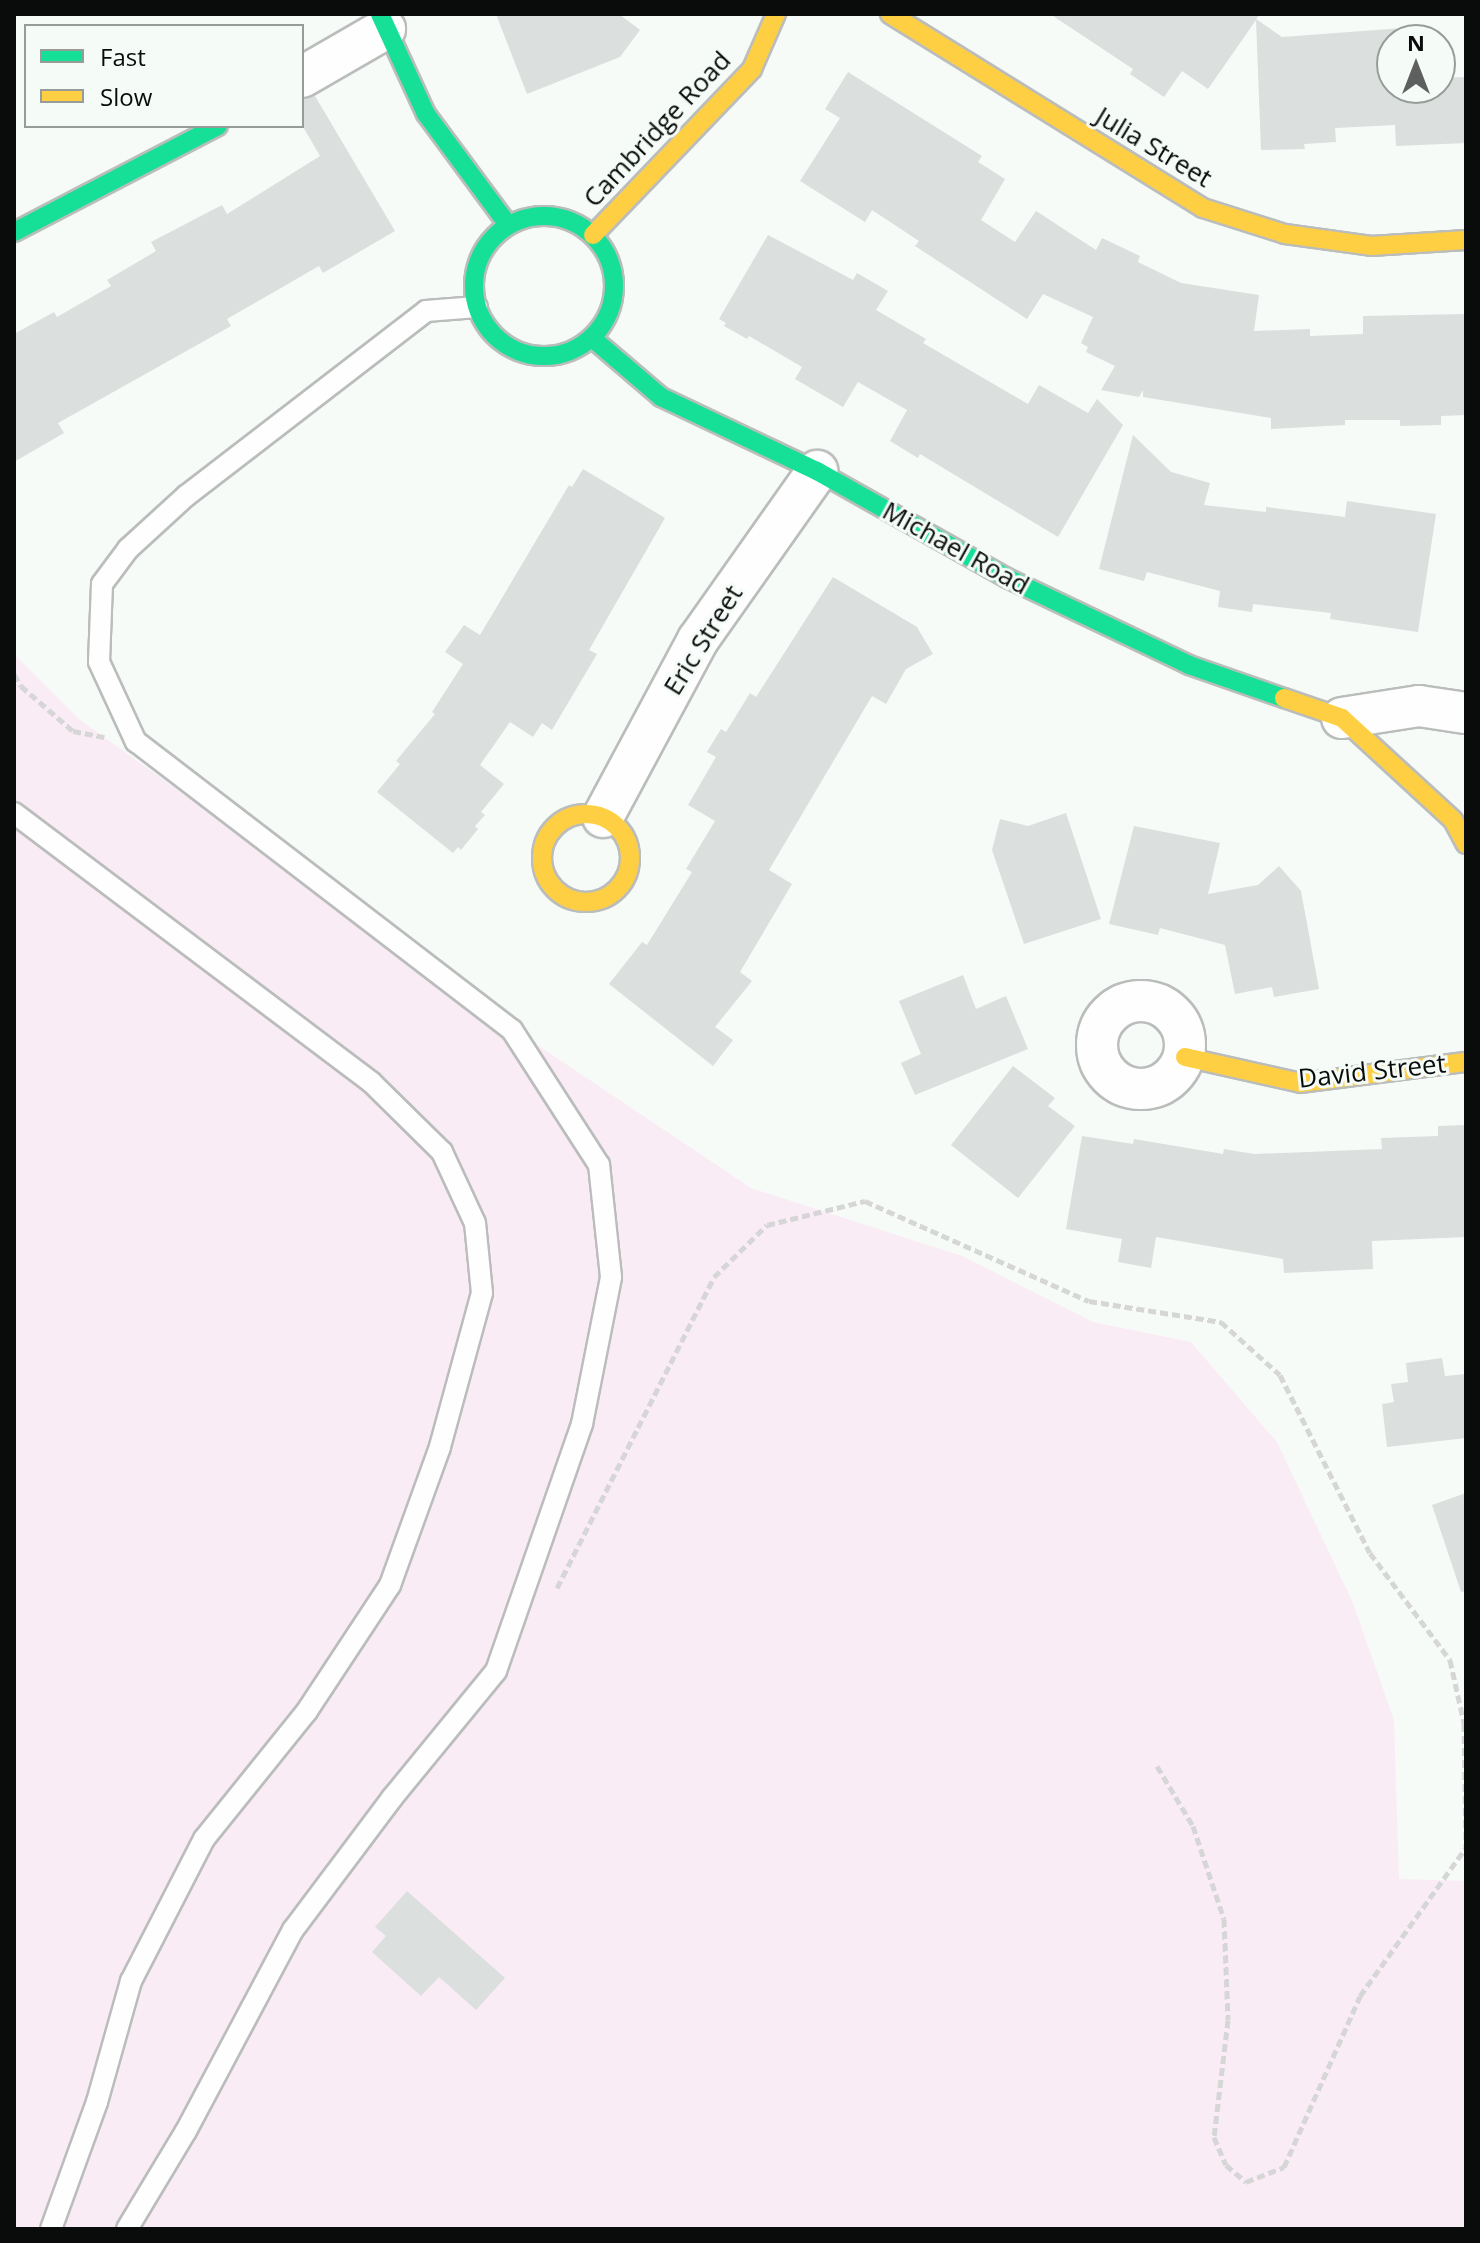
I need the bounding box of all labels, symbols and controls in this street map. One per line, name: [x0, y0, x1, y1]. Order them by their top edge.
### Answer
legend: [24, 24, 304, 128]
north arrow: [1376, 24, 1456, 104]
text: N: [1407, 27, 1425, 57]
text: Fast: [100, 40, 146, 73]
street label: Cambridge Road: [577, 45, 737, 213]
text: Slow: [100, 80, 152, 113]
street label: Julia Street: [1090, 100, 1218, 194]
street label: Michael Road: [877, 495, 1035, 601]
street label: Eric Street: [657, 579, 749, 701]
street label: David Street: [1297, 1048, 1447, 1094]

